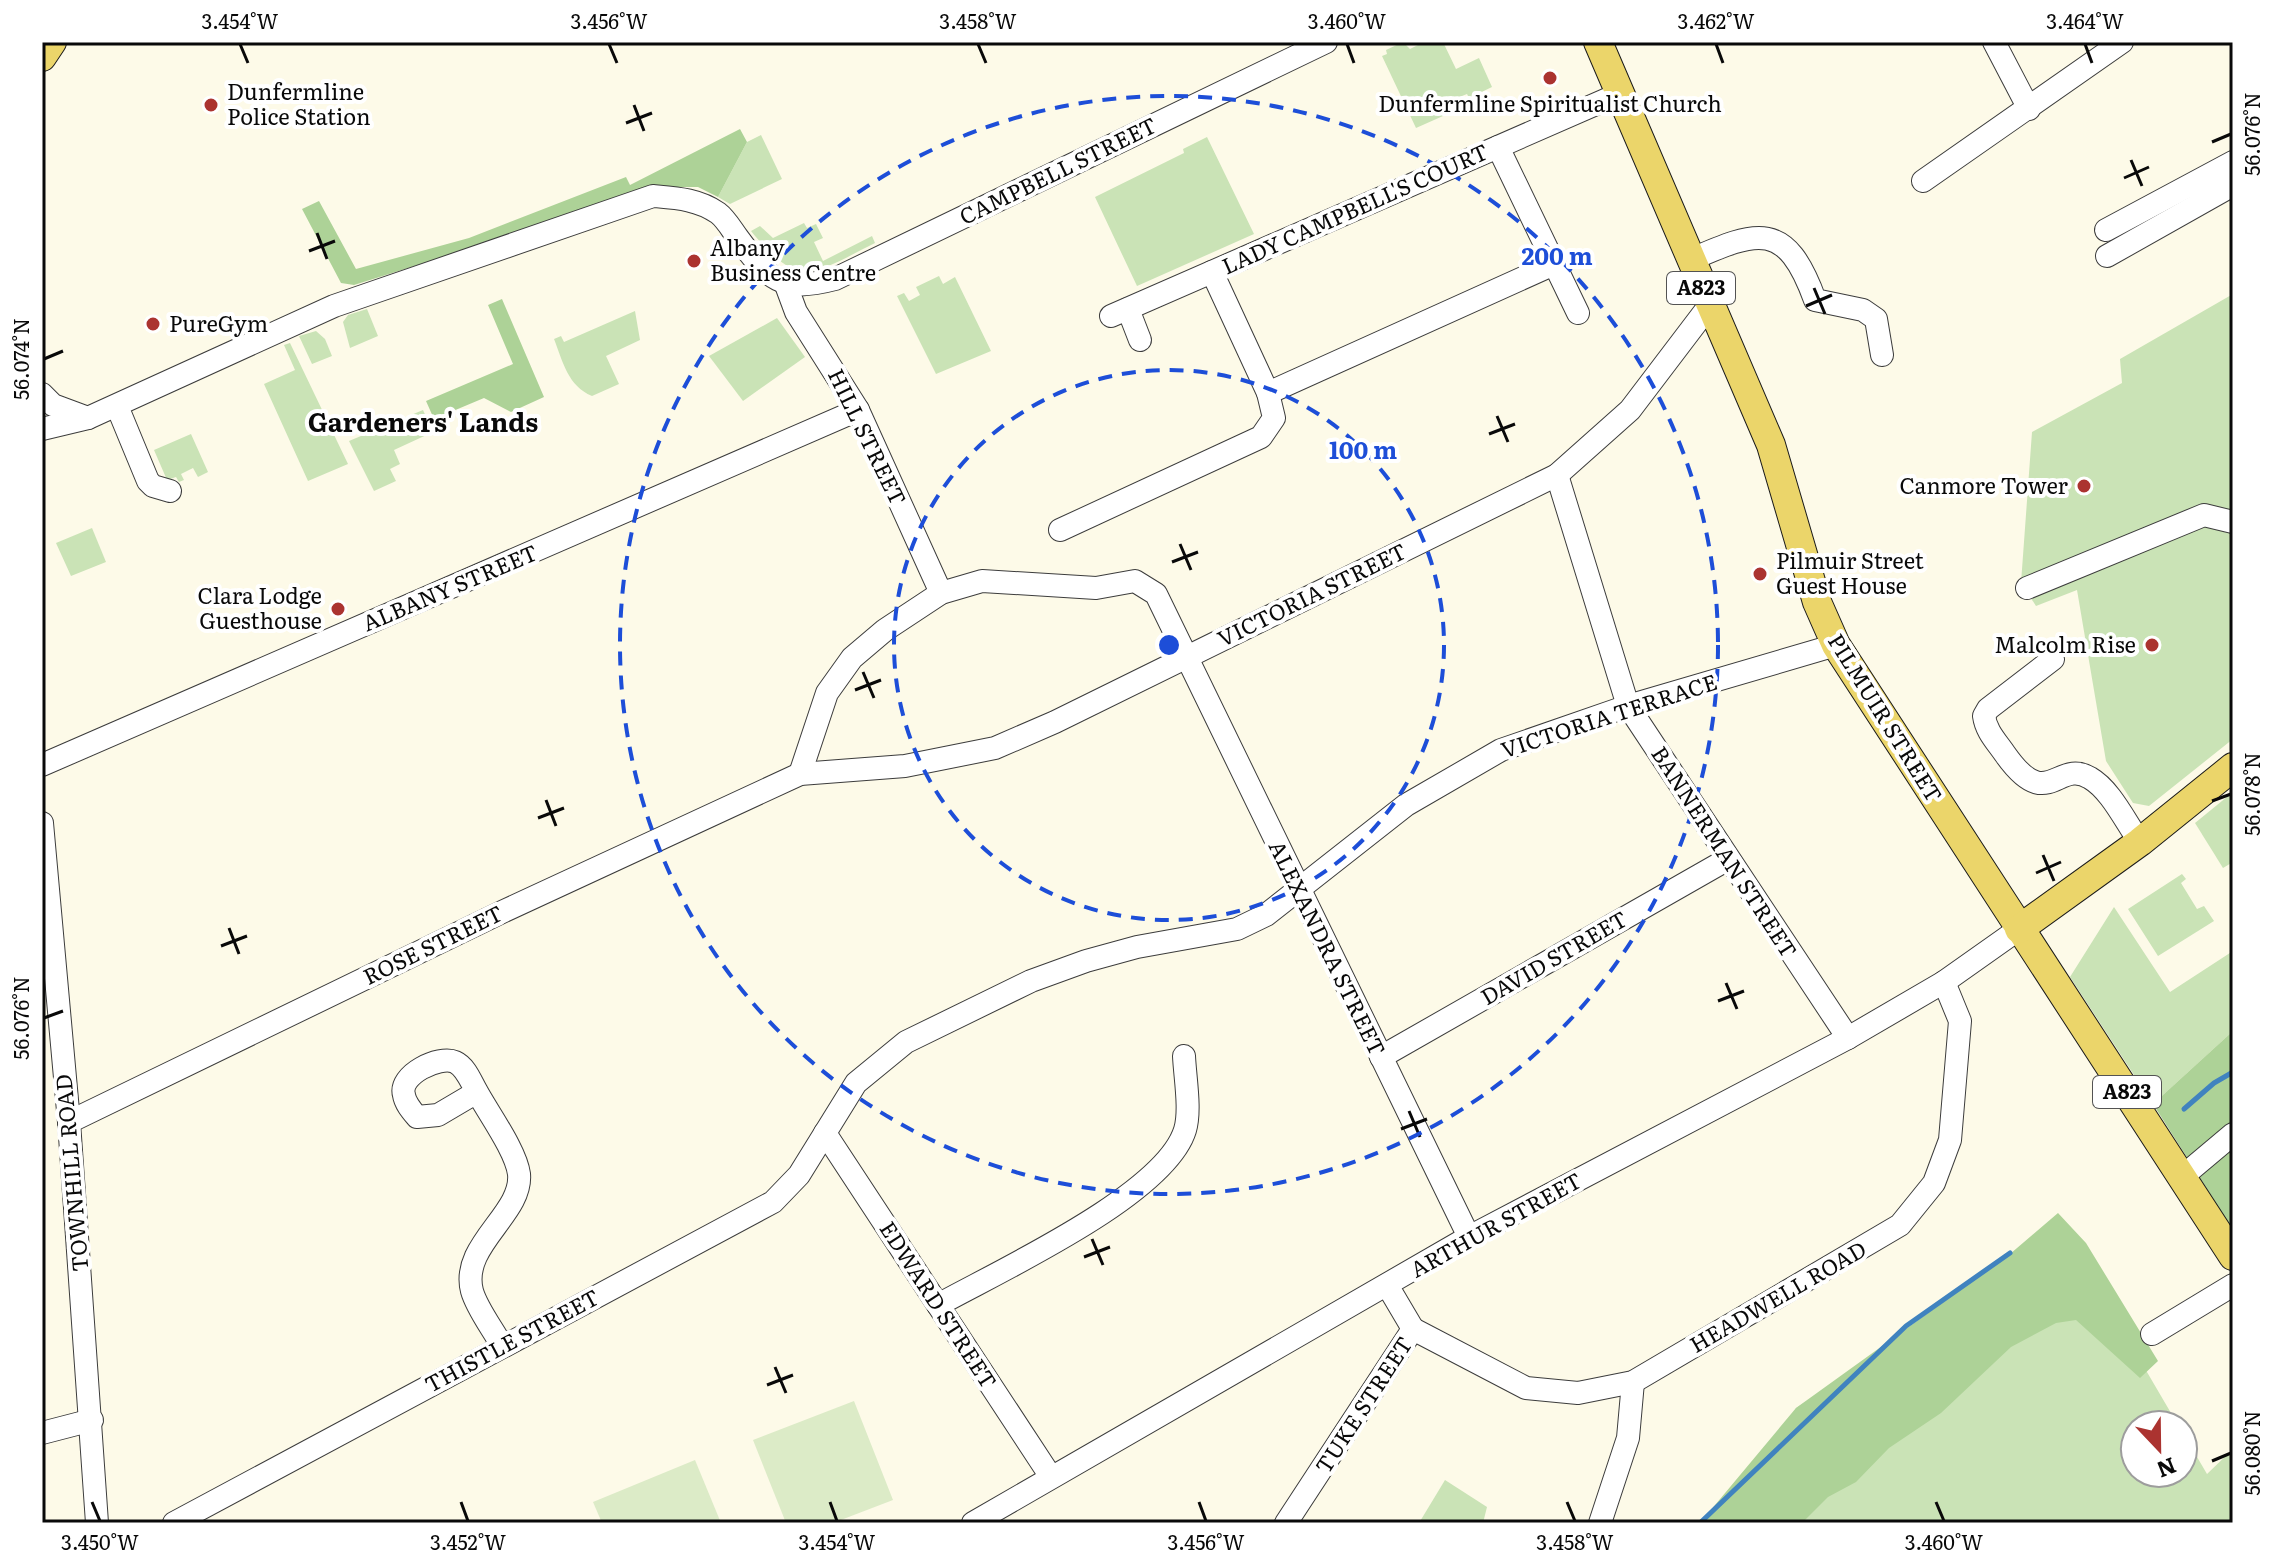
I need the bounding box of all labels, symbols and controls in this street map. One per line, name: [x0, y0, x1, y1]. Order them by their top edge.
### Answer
text: 3.454°W: [202, 5, 279, 35]
text: 3.456°W: [570, 5, 648, 35]
text: 3.458°W: [939, 5, 1017, 35]
text: 3.460°W: [1308, 5, 1386, 35]
text: 3.462°W: [1677, 5, 1755, 35]
text: 3.464°W: [2046, 5, 2124, 35]
marker: Dunfermline Spiritualist Church: [1541, 69, 1559, 87]
place label: Dunfermline Police Station: [227, 74, 370, 132]
place label: Dunfermline Spiritualist Church: [1378, 86, 1722, 119]
text: 56.076°N: [2236, 92, 2266, 176]
marker: Dunfermline Police Station: [202, 96, 220, 114]
street label: CAMPBELL STREET: [953, 108, 1162, 232]
street label: LADY CAMPBELL'S COURT: [1216, 134, 1493, 281]
place label: Albany Business Centre: [710, 230, 876, 288]
text: 200 m: [1521, 237, 1593, 272]
marker: Albany Business Centre: [685, 252, 703, 270]
road number: A823: [1667, 272, 1735, 304]
place label: PureGym: [169, 306, 268, 339]
marker: PureGym: [144, 315, 162, 333]
text: 56.074°N: [5, 318, 35, 400]
street label: HILL STREET: [821, 362, 916, 510]
district label: Gardeners' Lands: [308, 401, 538, 440]
text: 100 m: [1329, 431, 1397, 466]
place label: Canmore Tower: [1899, 468, 2069, 501]
marker: Canmore Tower: [2075, 477, 2093, 495]
street label: VICTORIA STREET: [1211, 533, 1412, 654]
street label: ALBANY STREET: [357, 535, 542, 638]
place label: Pilmuir Street Guest House: [1776, 543, 1924, 601]
marker: Pilmuir Street Guest House: [1751, 565, 1769, 583]
place label: Clara Lodge Guesthouse: [198, 578, 322, 636]
marker: Clara Lodge Guesthouse: [329, 600, 347, 618]
street label: PILMUIR STREET: [1821, 626, 1952, 808]
place label: Malcolm Rise: [1994, 627, 2136, 660]
centre of rings: [1155, 631, 1183, 659]
marker: Malcolm Rise: [2143, 636, 2161, 654]
street label: VICTORIA TERRACE: [1496, 664, 1721, 765]
street label: BANNERMAN STREET: [1644, 739, 1806, 964]
text: 56.078°N: [2236, 752, 2266, 836]
street label: ALEXANDRA STREET: [1262, 834, 1395, 1061]
street label: ROSE STREET: [357, 896, 508, 992]
street label: DAVID STREET: [1474, 901, 1633, 1012]
text: 56.076°N: [5, 976, 35, 1060]
street label: TOWNHILL ROAD: [45, 1073, 96, 1273]
road number: A823: [2093, 1076, 2161, 1108]
street label: ARTHUR STREET: [1403, 1163, 1587, 1285]
street label: EDWARD STREET: [873, 1214, 1006, 1394]
street label: HEADWELL ROAD: [1683, 1232, 1872, 1360]
street label: THISTLE STREET: [418, 1280, 605, 1400]
street label: TUKE STREET: [1306, 1329, 1419, 1479]
north arrow: [2119, 1409, 2199, 1489]
text: 56.080°N: [2236, 1411, 2266, 1495]
text: N: [2152, 1450, 2182, 1488]
text: 3.450°W: [61, 1526, 139, 1556]
text: 3.452°W: [430, 1526, 506, 1556]
text: 3.454°W: [799, 1526, 876, 1556]
text: 3.456°W: [1167, 1526, 1245, 1556]
text: 3.458°W: [1536, 1526, 1614, 1556]
text: 3.460°W: [1905, 1526, 1983, 1556]

